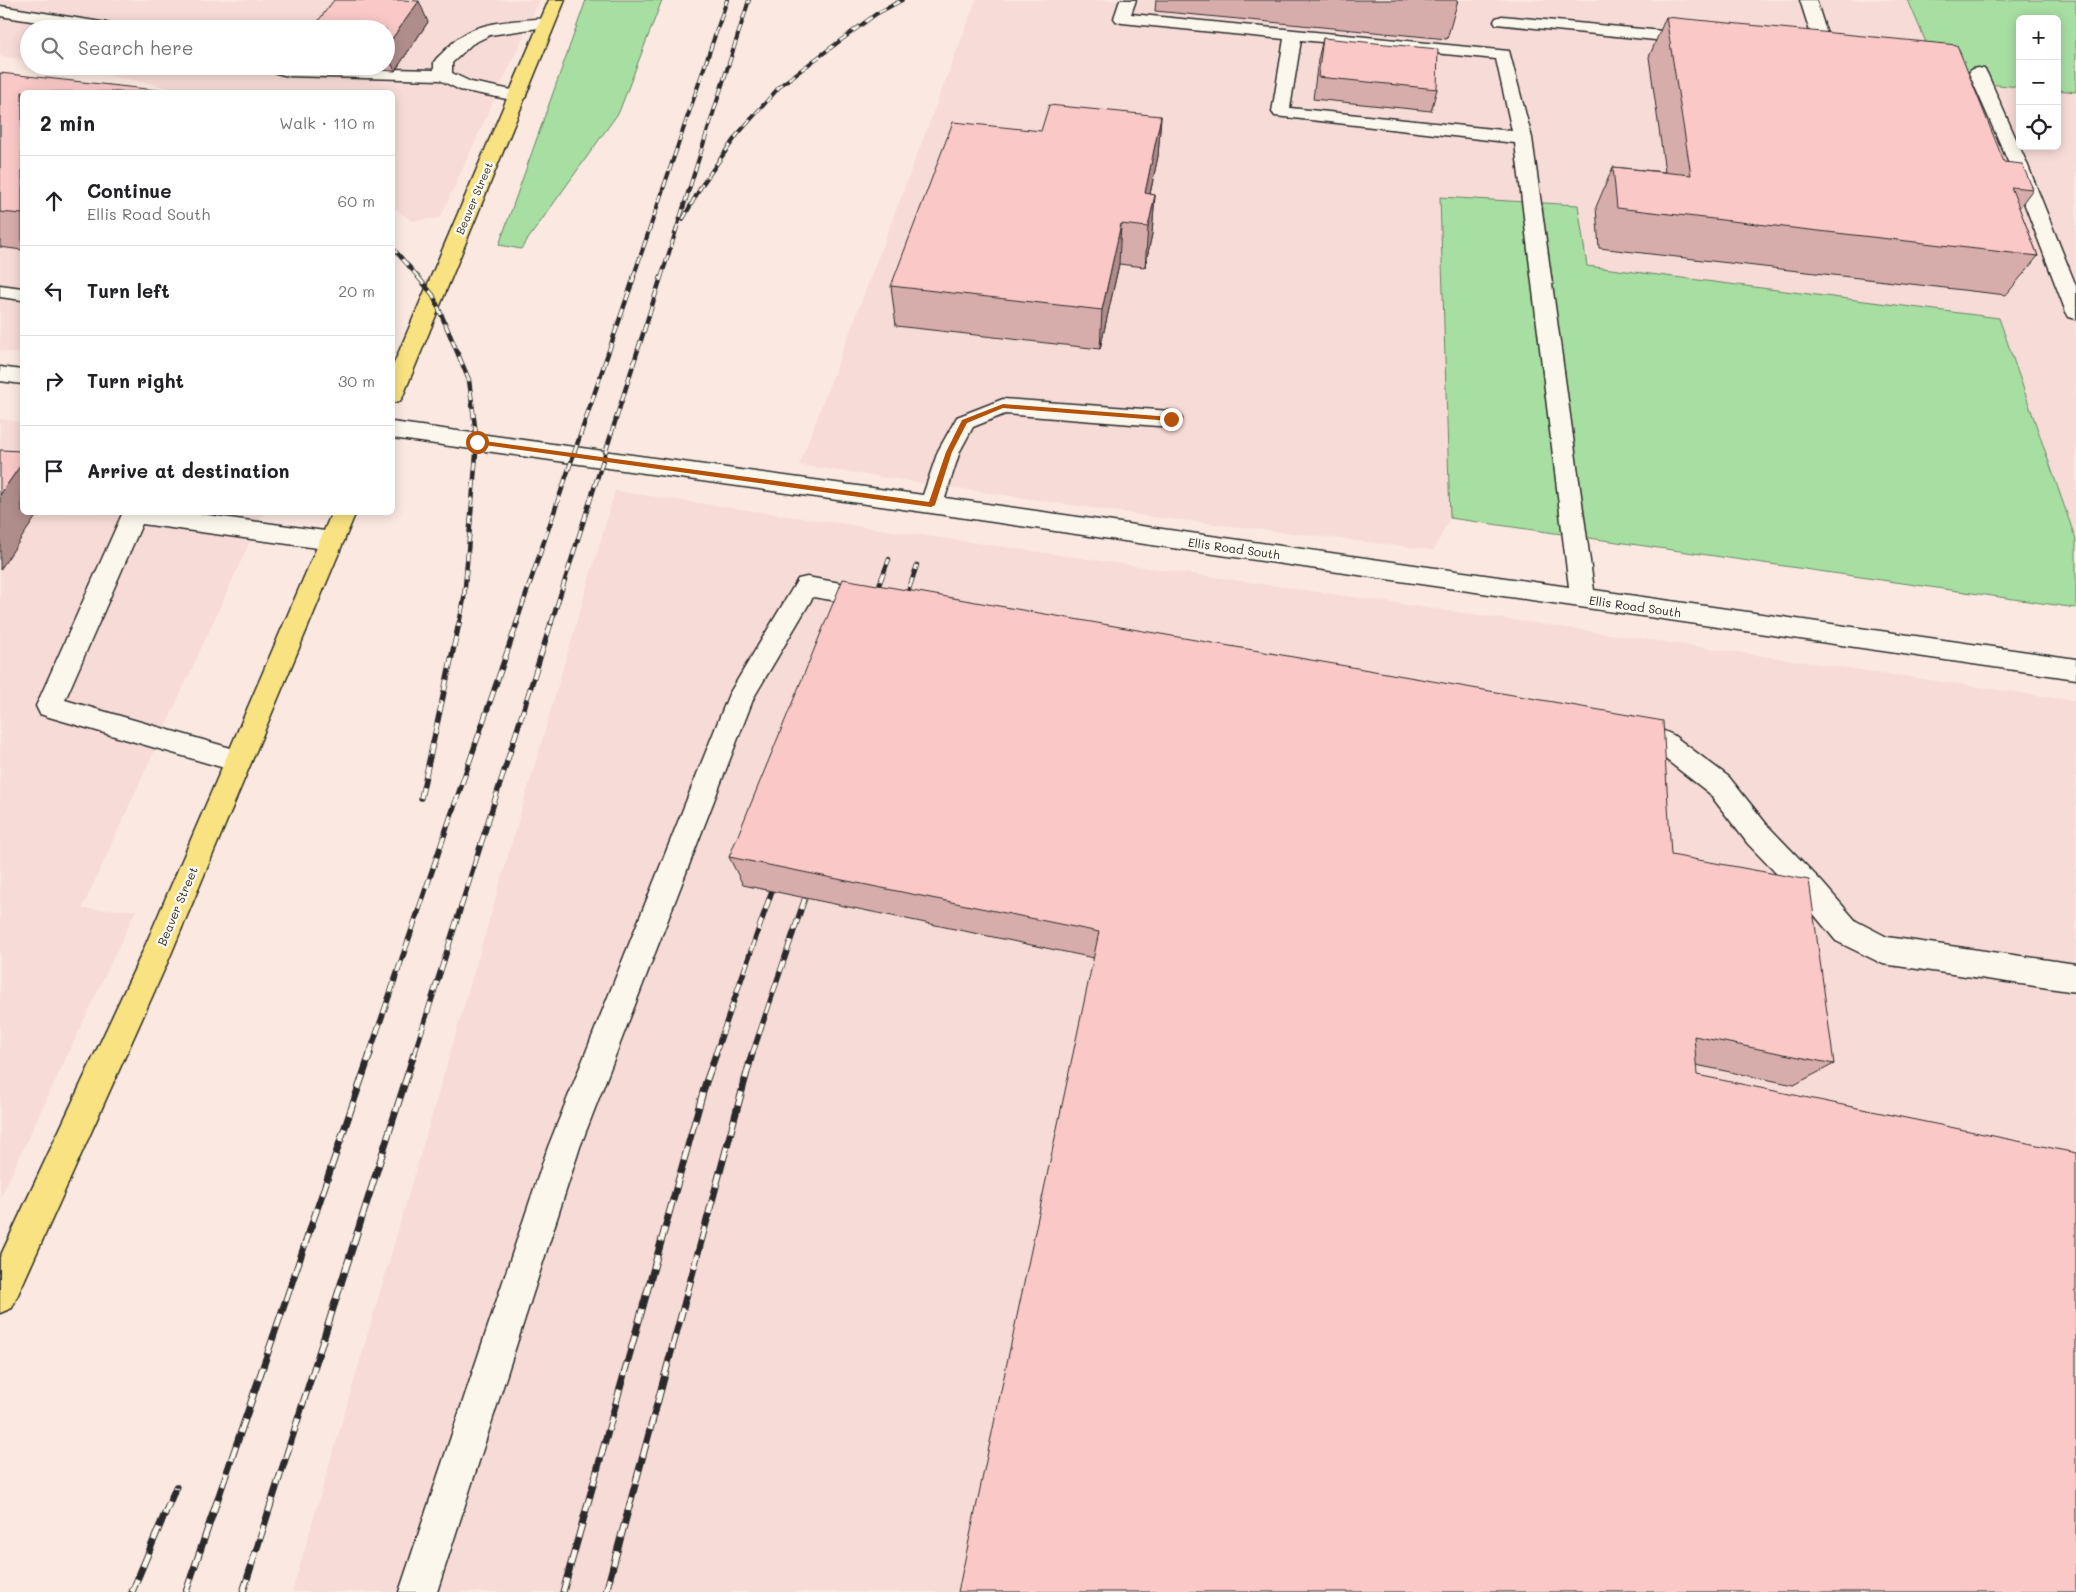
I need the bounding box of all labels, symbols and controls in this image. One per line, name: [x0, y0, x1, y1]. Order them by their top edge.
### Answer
map controls: [2016, 15, 2061, 150]
button: +: [2016, 15, 2061, 60]
search box: [20, 20, 395, 75]
icon: search: [38, 34, 66, 62]
text: Search here: [78, 35, 194, 60]
button: −: [2016, 60, 2061, 105]
button: locate: [2016, 105, 2061, 150]
text: 2 min: [40, 109, 95, 136]
text: Walk · 110 m: [279, 112, 375, 133]
street label: Beaver Street: [452, 159, 496, 236]
text: Continue: [87, 178, 172, 203]
icon: ahead: [40, 187, 68, 215]
text: 60 m: [338, 190, 375, 211]
text: Ellis Road South: [87, 203, 210, 224]
icon: left: [40, 277, 68, 305]
text: Turn left: [87, 278, 170, 303]
text: 20 m: [338, 280, 375, 301]
icon: right: [40, 367, 68, 395]
text: Turn right: [87, 368, 184, 393]
text: 30 m: [338, 370, 375, 391]
route end: [1160, 408, 1183, 431]
route start: [466, 431, 489, 454]
icon: arrive: [40, 457, 68, 485]
text: Arrive at destination: [87, 458, 290, 483]
street label: Ellis Road South: [1187, 534, 1281, 562]
street label: Ellis Road South: [1588, 592, 1682, 620]
street label: Beaver Street: [153, 864, 201, 948]

